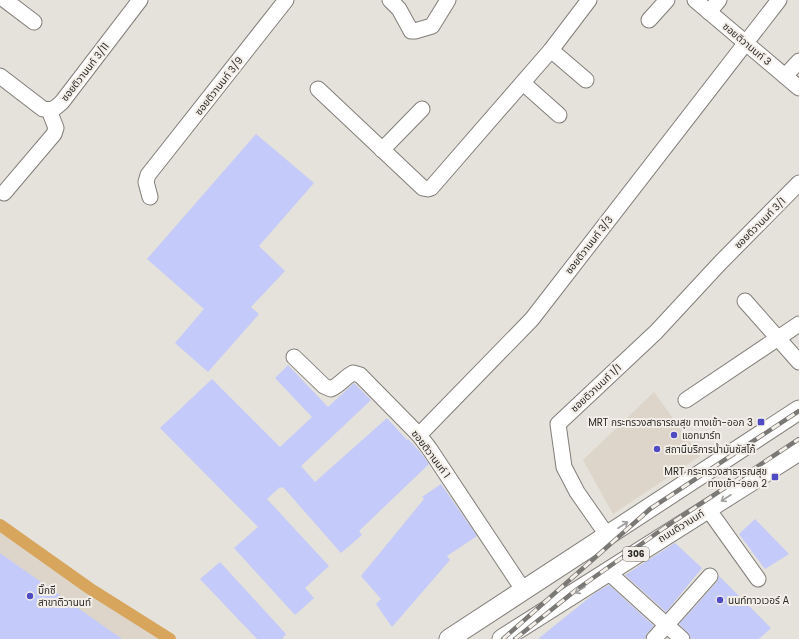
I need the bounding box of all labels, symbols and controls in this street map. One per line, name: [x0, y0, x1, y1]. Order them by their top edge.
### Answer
street label: ซอยติวานนท์ 3: [719, 19, 775, 69]
street label: ซอยติวานนท์ 3/11: [57, 40, 113, 104]
street label: ซอยติวานนท์ 3/9: [191, 54, 247, 118]
street label: ซอยติวานนท์ 3/1: [731, 194, 789, 252]
street label: ซอยติวานนท์ 3/3: [561, 213, 617, 277]
street label: ซอยติวานนท์ 1/1: [567, 360, 625, 416]
place label: MRT กระทรวงสาธารณสุข ทางเข้า-ออก 3: [588, 415, 753, 430]
marker: MRT กระทรวงสาธารณสุข ทางเข้า-ออก 3: [756, 417, 766, 427]
street label: ซอยติวานนท์ 1: [408, 427, 454, 481]
place label: แอทมาร์ท: [682, 428, 721, 443]
marker: แอทมาร์ท: [669, 430, 679, 440]
place label: สถานีบริการน้ำมันซัสโก้: [665, 442, 756, 457]
marker: สถานีบริการน้ำมันซัสโก้: [652, 444, 662, 454]
place label: MRT กระทรวงสาธารณสุข ทางเข้า-ออก 2: [664, 464, 767, 491]
marker: MRT กระทรวงสาธารณสุข ทางเข้า-ออก 2: [770, 472, 780, 482]
one-way arrow: [721, 494, 732, 502]
street label: ถนนติวานนท์: [655, 506, 707, 546]
one-way arrow: [617, 521, 628, 529]
road number: 306: [623, 547, 649, 561]
place label: บิ๊กซี สาขาติวานนท์: [38, 583, 91, 610]
one-way arrow: [574, 586, 586, 594]
marker: บิ๊กซี สาขาติวานนท์: [25, 591, 35, 601]
place label: นนท์ทาวเวอร์ A: [728, 593, 789, 608]
marker: นนท์ทาวเวอร์ A: [715, 595, 725, 605]

